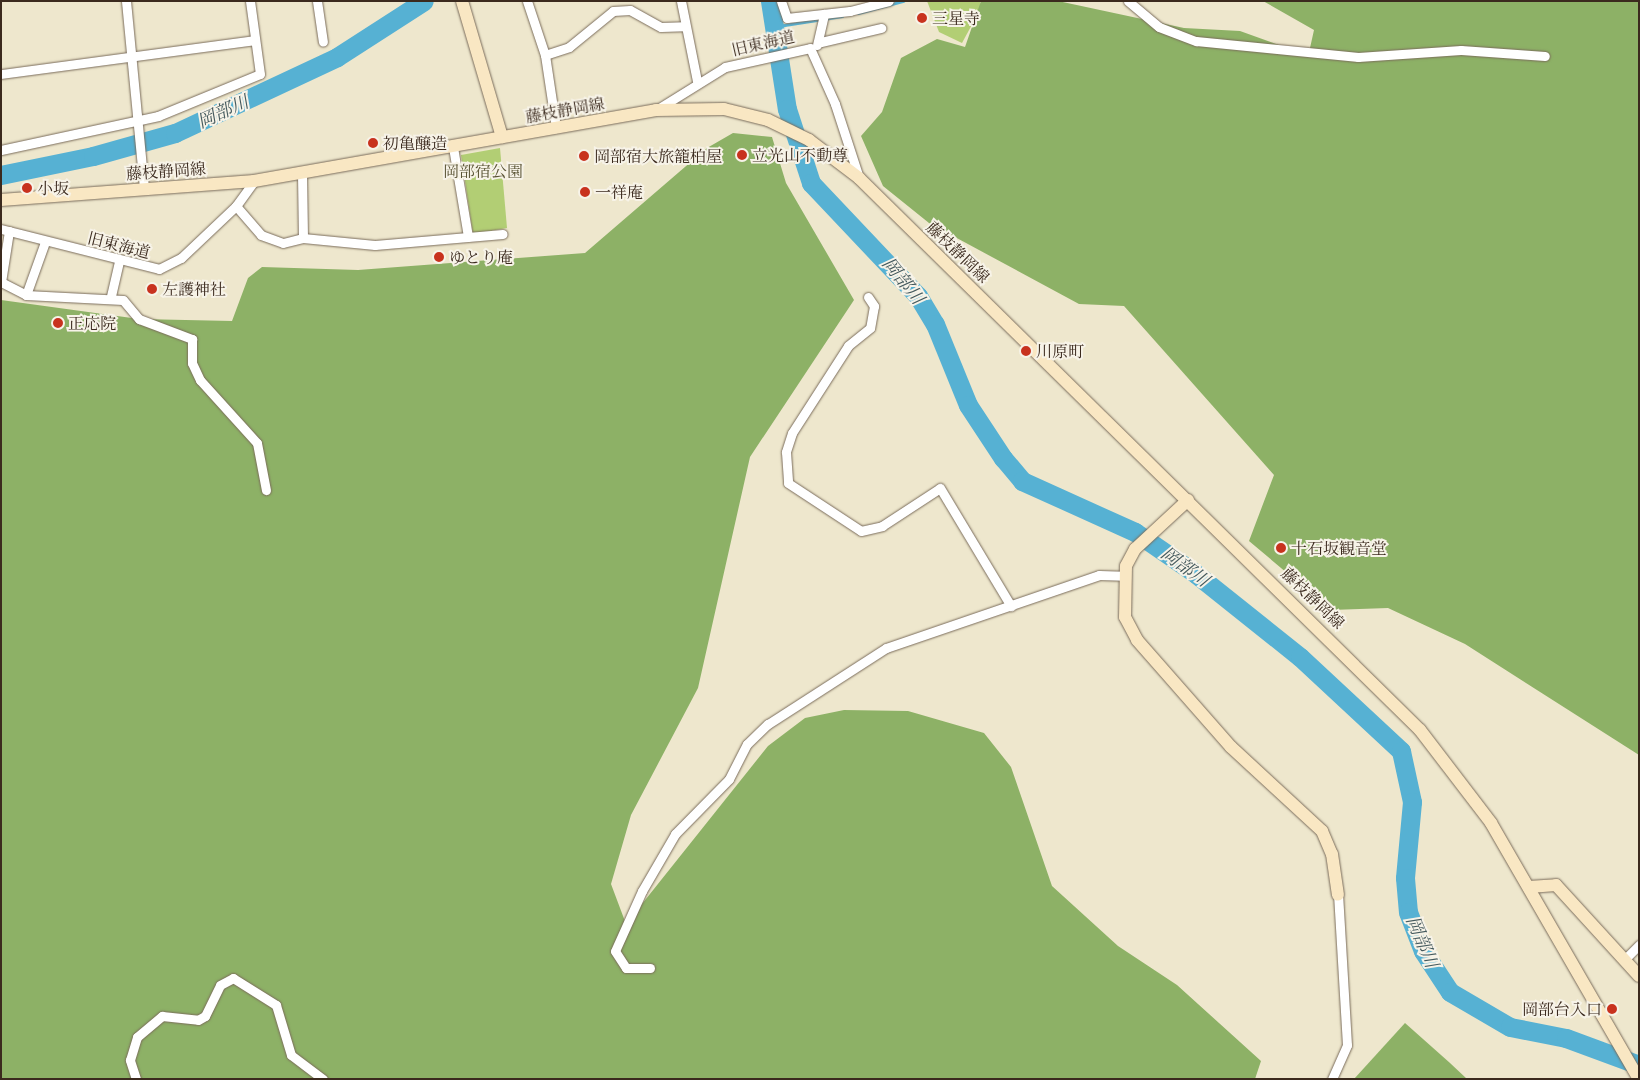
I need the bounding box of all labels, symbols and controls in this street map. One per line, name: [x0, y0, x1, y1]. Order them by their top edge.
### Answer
place label: 三星寺: [932, 8, 980, 28]
marker: 三星寺: [916, 12, 928, 24]
street label: 旧東海道: [730, 26, 796, 60]
water label: 岡部川: [194, 91, 252, 133]
street label: 藤枝静岡線: [524, 94, 606, 126]
place label: 初亀醸造: [383, 133, 447, 153]
marker: 初亀醸造: [367, 137, 379, 149]
place label: 立光山不動尊: [752, 145, 848, 165]
place label: 岡部宿大旅籠柏屋: [594, 146, 722, 166]
marker: 立光山不動尊: [736, 149, 748, 161]
marker: 岡部宿大旅籠柏屋: [578, 150, 590, 162]
street label: 藤枝静岡線: [125, 159, 207, 183]
park label: 岡部宿公園: [443, 161, 523, 181]
place label: 小坂: [37, 178, 69, 198]
marker: 小坂: [21, 182, 33, 194]
place label: 一祥庵: [595, 182, 643, 202]
marker: 一祥庵: [579, 186, 591, 198]
street label: 藤枝静岡線: [923, 217, 993, 287]
street label: 旧東海道: [86, 228, 152, 262]
place label: ゆとり庵: [449, 247, 513, 267]
marker: ゆとり庵: [433, 251, 445, 263]
water label: 岡部川: [878, 253, 928, 309]
place label: 左護神社: [162, 279, 226, 299]
marker: 左護神社: [146, 283, 158, 295]
place label: 正応院: [68, 313, 116, 333]
marker: 正応院: [52, 317, 64, 329]
place label: 川原町: [1036, 341, 1084, 361]
marker: 川原町: [1020, 345, 1032, 357]
place label: 十石坂観音堂: [1291, 538, 1387, 558]
water label: 岡部川: [1157, 542, 1213, 592]
marker: 十石坂観音堂: [1275, 542, 1287, 554]
street label: 藤枝静岡線: [1278, 563, 1348, 633]
water label: 岡部川: [1402, 913, 1442, 971]
place label: 岡部台入口: [1522, 999, 1602, 1019]
marker: 岡部台入口: [1606, 1003, 1618, 1015]

